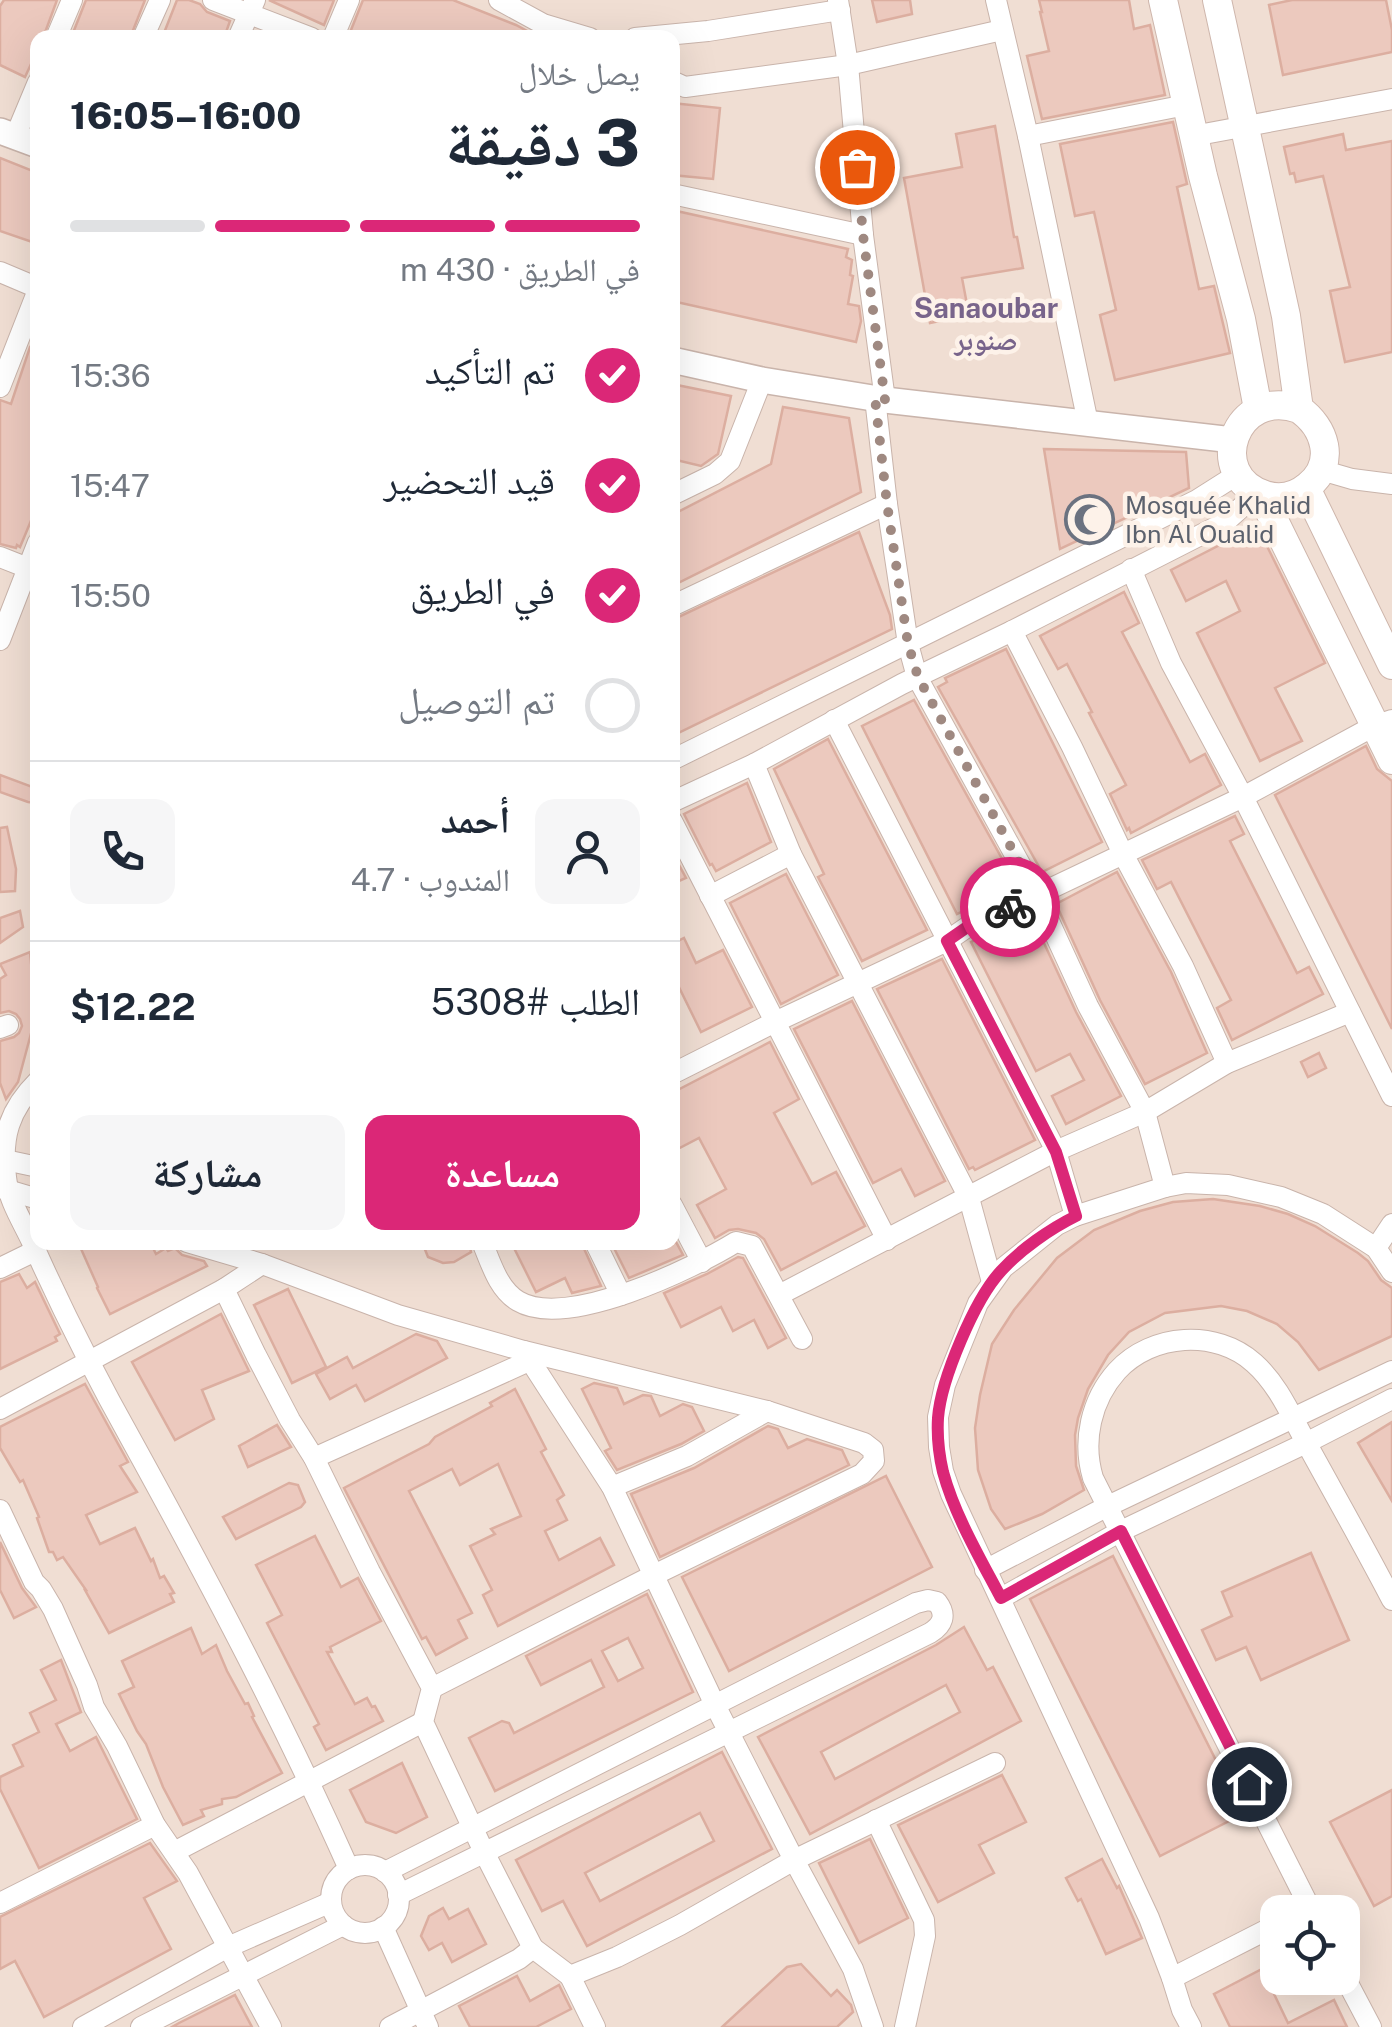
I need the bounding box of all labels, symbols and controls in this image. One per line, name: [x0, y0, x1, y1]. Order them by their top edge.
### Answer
text: يصل خلال: [519, 55, 640, 92]
text: 16:00–16:05: [70, 93, 301, 138]
text: 3 دقيقة: [445, 104, 640, 181]
pin: [815, 125, 900, 210]
icon: bag: [830, 140, 885, 195]
text: في الطريق · 430 m: [400, 251, 640, 288]
district label: Sanaoubar صنوبر: [914, 291, 1058, 357]
text: تم التأكيد: [425, 348, 555, 393]
icon: check: [585, 348, 640, 403]
text: 15:36: [70, 357, 151, 394]
text: قيد التحضير: [383, 458, 555, 503]
icon: check: [585, 458, 640, 513]
text: 15:47: [70, 467, 150, 504]
place label: Mosquée Khalid Ibn Al Oualid: [1125, 490, 1311, 549]
mosque icon: Mosquée Khalid Ibn Al Oualid: [1064, 493, 1116, 545]
text: في الطريق: [410, 568, 555, 613]
icon: check: [585, 568, 640, 623]
text: 15:50: [70, 577, 151, 614]
text: تم التوصيل: [398, 678, 555, 723]
text: أحمد: [440, 797, 510, 842]
button: phone: [70, 799, 175, 904]
button: person: [535, 799, 640, 904]
courier: [960, 857, 1060, 957]
text: المندوب · 4.7: [351, 861, 510, 898]
icon: bike: [983, 880, 1038, 935]
text: الطلب #5308: [431, 979, 640, 1024]
text: $12.22: [70, 984, 196, 1029]
button: مشاركة: [70, 1115, 345, 1230]
button: مساعدة: [365, 1115, 640, 1230]
pin: [1207, 1742, 1292, 1827]
icon: home: [1222, 1757, 1277, 1812]
map controls: [1260, 1895, 1360, 1995]
button: locate: [1260, 1895, 1360, 1995]

